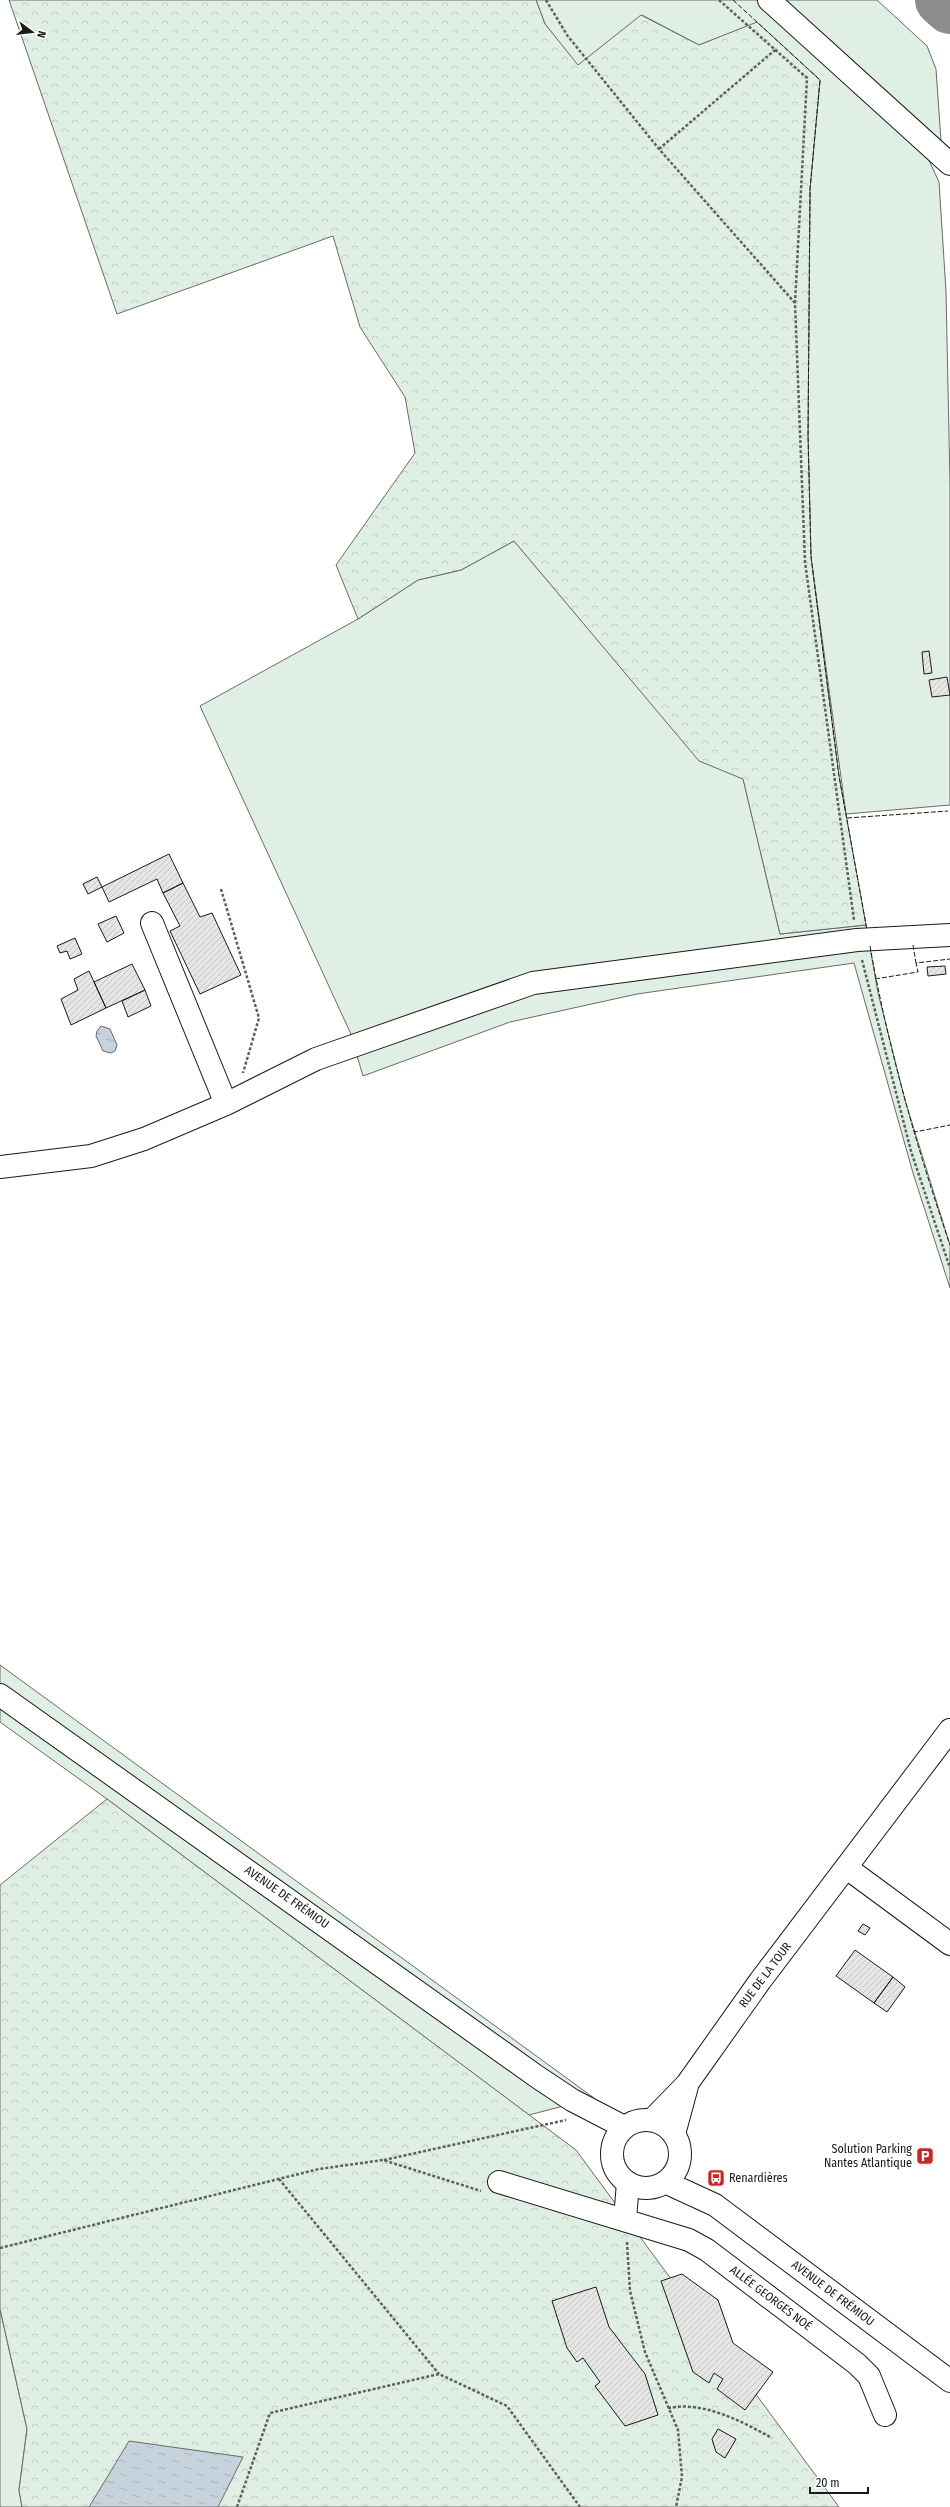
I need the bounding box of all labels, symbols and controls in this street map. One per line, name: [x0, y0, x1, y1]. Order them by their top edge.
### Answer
north arrow: [12, 12, 52, 52]
text: N: [34, 30, 48, 39]
street label: AVENUE DE FRÉMIOU: [242, 1862, 332, 1931]
street label: RUE DE LA TOUR: [736, 1939, 794, 2010]
place label: Solution Parking Nantes Atlantique: [824, 2142, 912, 2170]
parking icon: Solution Parking Nantes Atlantique: [915, 2146, 935, 2166]
bus stop icon: Renardières: [706, 2168, 726, 2188]
place label: Renardières: [729, 2171, 788, 2185]
street label: AVENUE DE FRÉMIOU: [789, 2257, 878, 2329]
street label: ALLÉE GEORGES NOÉ: [727, 2262, 816, 2334]
scale bar: [810, 2469, 868, 2495]
text: 20 m: [816, 2476, 840, 2490]

